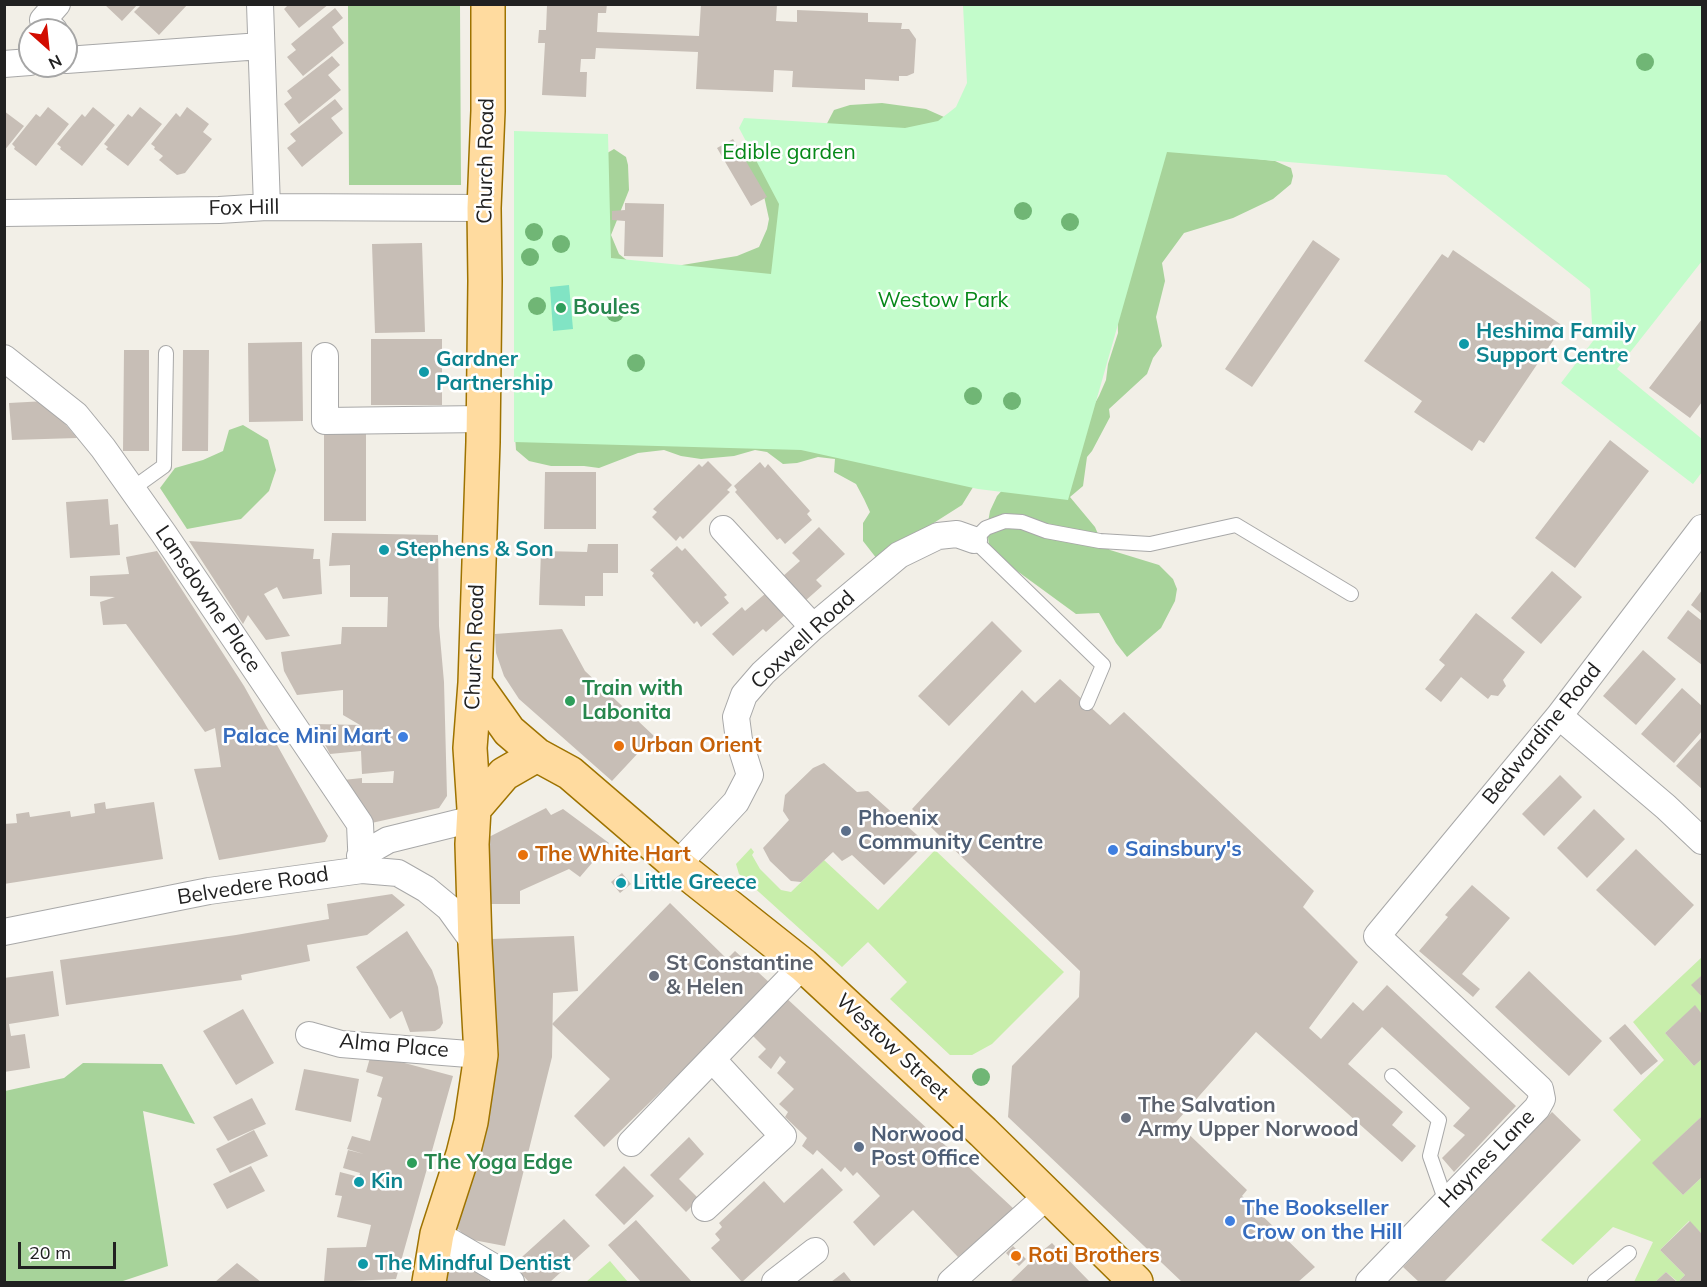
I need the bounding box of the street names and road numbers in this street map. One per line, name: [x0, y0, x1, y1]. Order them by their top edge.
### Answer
street label: Church Road: [472, 98, 500, 224]
street label: Fox Hill: [208, 195, 280, 221]
street label: Lansdowne Place: [150, 521, 266, 677]
street label: Church Road: [460, 584, 490, 710]
street label: Coxwell Road: [746, 585, 860, 695]
street label: Bedwardine Road: [1477, 658, 1607, 810]
street label: Belvedere Road: [175, 862, 331, 910]
street label: Westow Street: [830, 988, 954, 1106]
street label: Alma Place: [338, 1029, 450, 1063]
street label: Haynes Lane: [1434, 1105, 1540, 1213]

